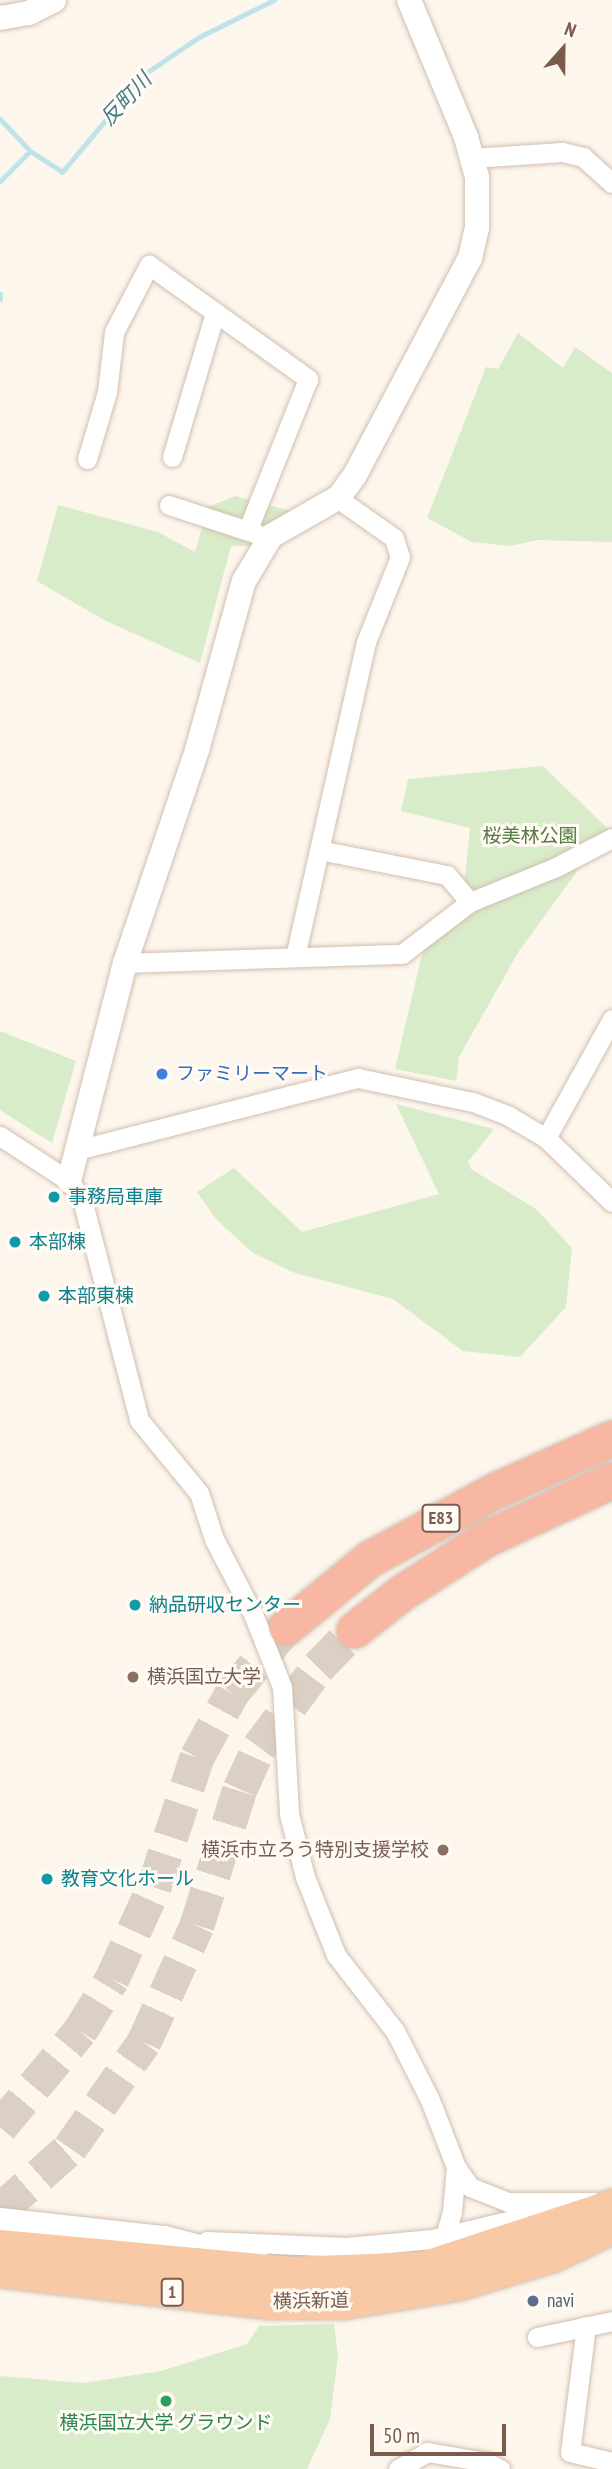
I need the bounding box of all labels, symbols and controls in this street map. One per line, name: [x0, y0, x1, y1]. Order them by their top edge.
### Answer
north arrow: [528, 14, 598, 84]
text: N: [561, 16, 580, 42]
water label: 反町川: [95, 67, 157, 131]
park label: 桜美林公園: [483, 825, 577, 847]
place label: ファミリーマート: [176, 1063, 328, 1085]
marker: ファミリーマート: [154, 1066, 170, 1082]
place label: 事務局車庫: [68, 1186, 163, 1208]
marker: 事務局車庫: [46, 1189, 62, 1205]
place label: 本部棟: [29, 1231, 86, 1253]
marker: 本部棟: [7, 1234, 23, 1250]
place label: 本部東棟: [58, 1285, 134, 1307]
marker: 本部東棟: [36, 1288, 52, 1304]
road number: E83: [420, 1504, 462, 1532]
place label: 納品研収センター: [149, 1594, 301, 1616]
marker: 納品研収センター: [127, 1597, 143, 1613]
place label: 横浜国立大学: [147, 1666, 261, 1688]
marker: 横浜国立大学: [125, 1669, 141, 1685]
place label: 横浜市立ろう特別支援学校: [201, 1839, 429, 1861]
marker: 横浜市立ろう特別支援学校: [435, 1842, 451, 1858]
place label: 教育文化ホール: [61, 1868, 194, 1890]
marker: 教育文化ホール: [39, 1871, 55, 1887]
road number: 1: [160, 2278, 184, 2306]
street label: 横浜新道: [273, 2289, 349, 2313]
place label: navi: [547, 2290, 574, 2312]
marker: navi: [525, 2293, 541, 2309]
marker: 横浜国立大学 グラウンド: [158, 2393, 174, 2409]
scale bar: [374, 2410, 510, 2454]
place label: 横浜国立大学 グラウンド: [59, 2412, 273, 2434]
text: 50 m: [383, 2422, 420, 2449]

